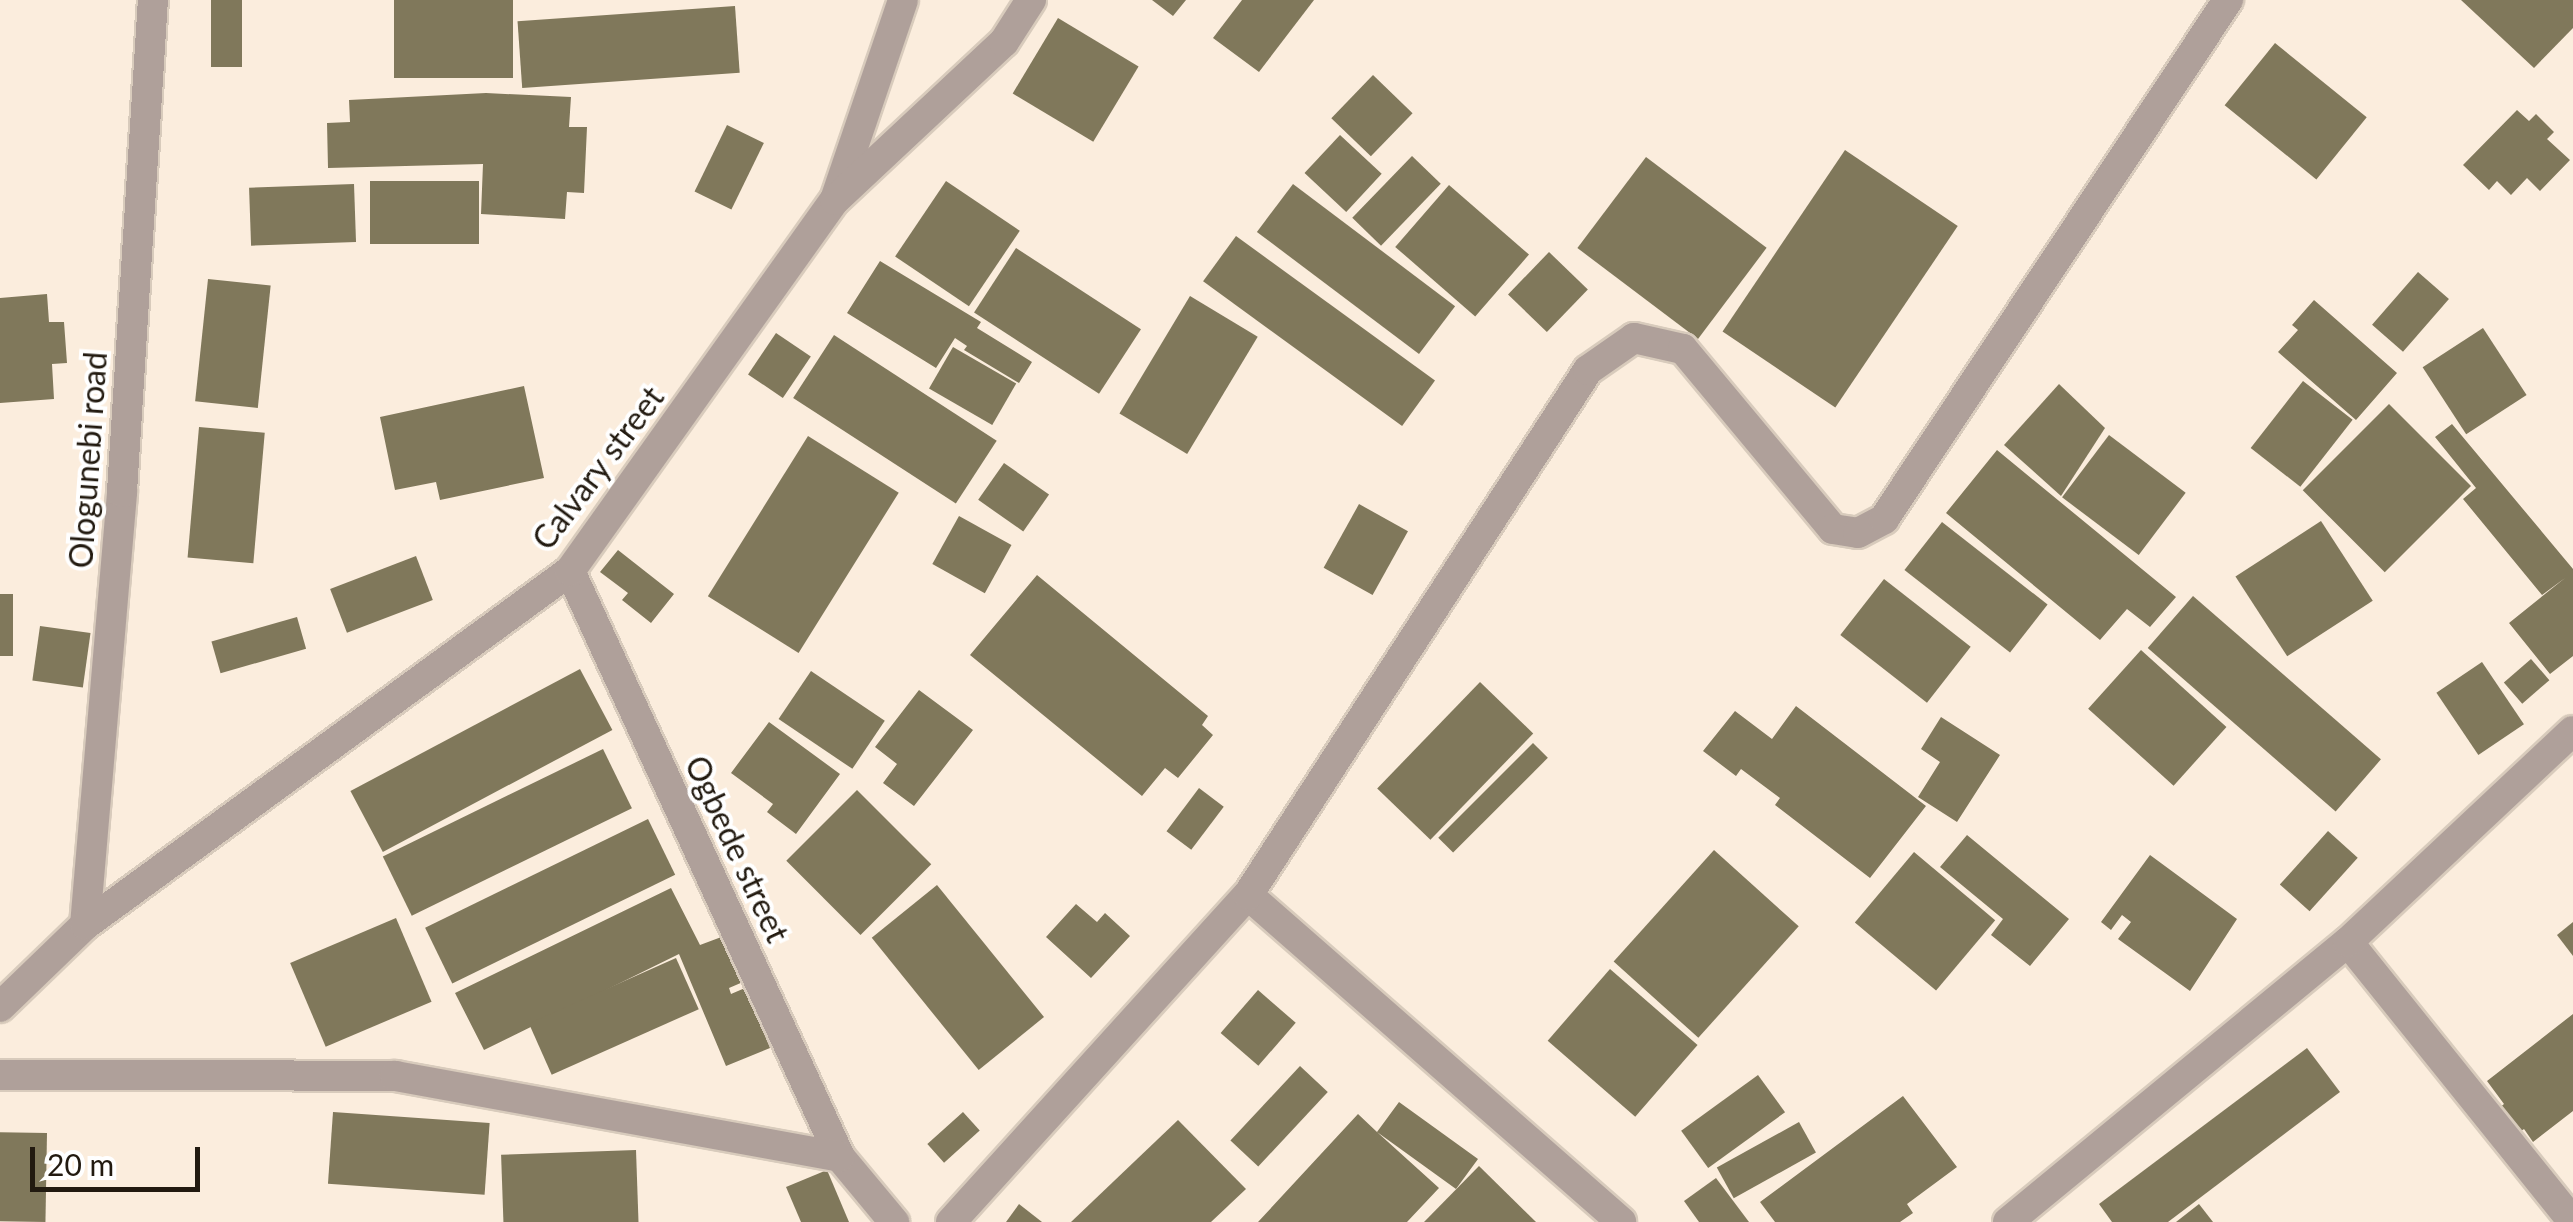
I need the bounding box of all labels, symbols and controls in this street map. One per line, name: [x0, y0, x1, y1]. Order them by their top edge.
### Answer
street label: Ologunebi road: [61, 350, 115, 570]
street label: Calvary street: [524, 379, 672, 557]
street label: Ogbede street: [677, 750, 797, 948]
scale bar: [35, 1127, 205, 1189]
text: 20 m: [47, 1146, 114, 1182]

